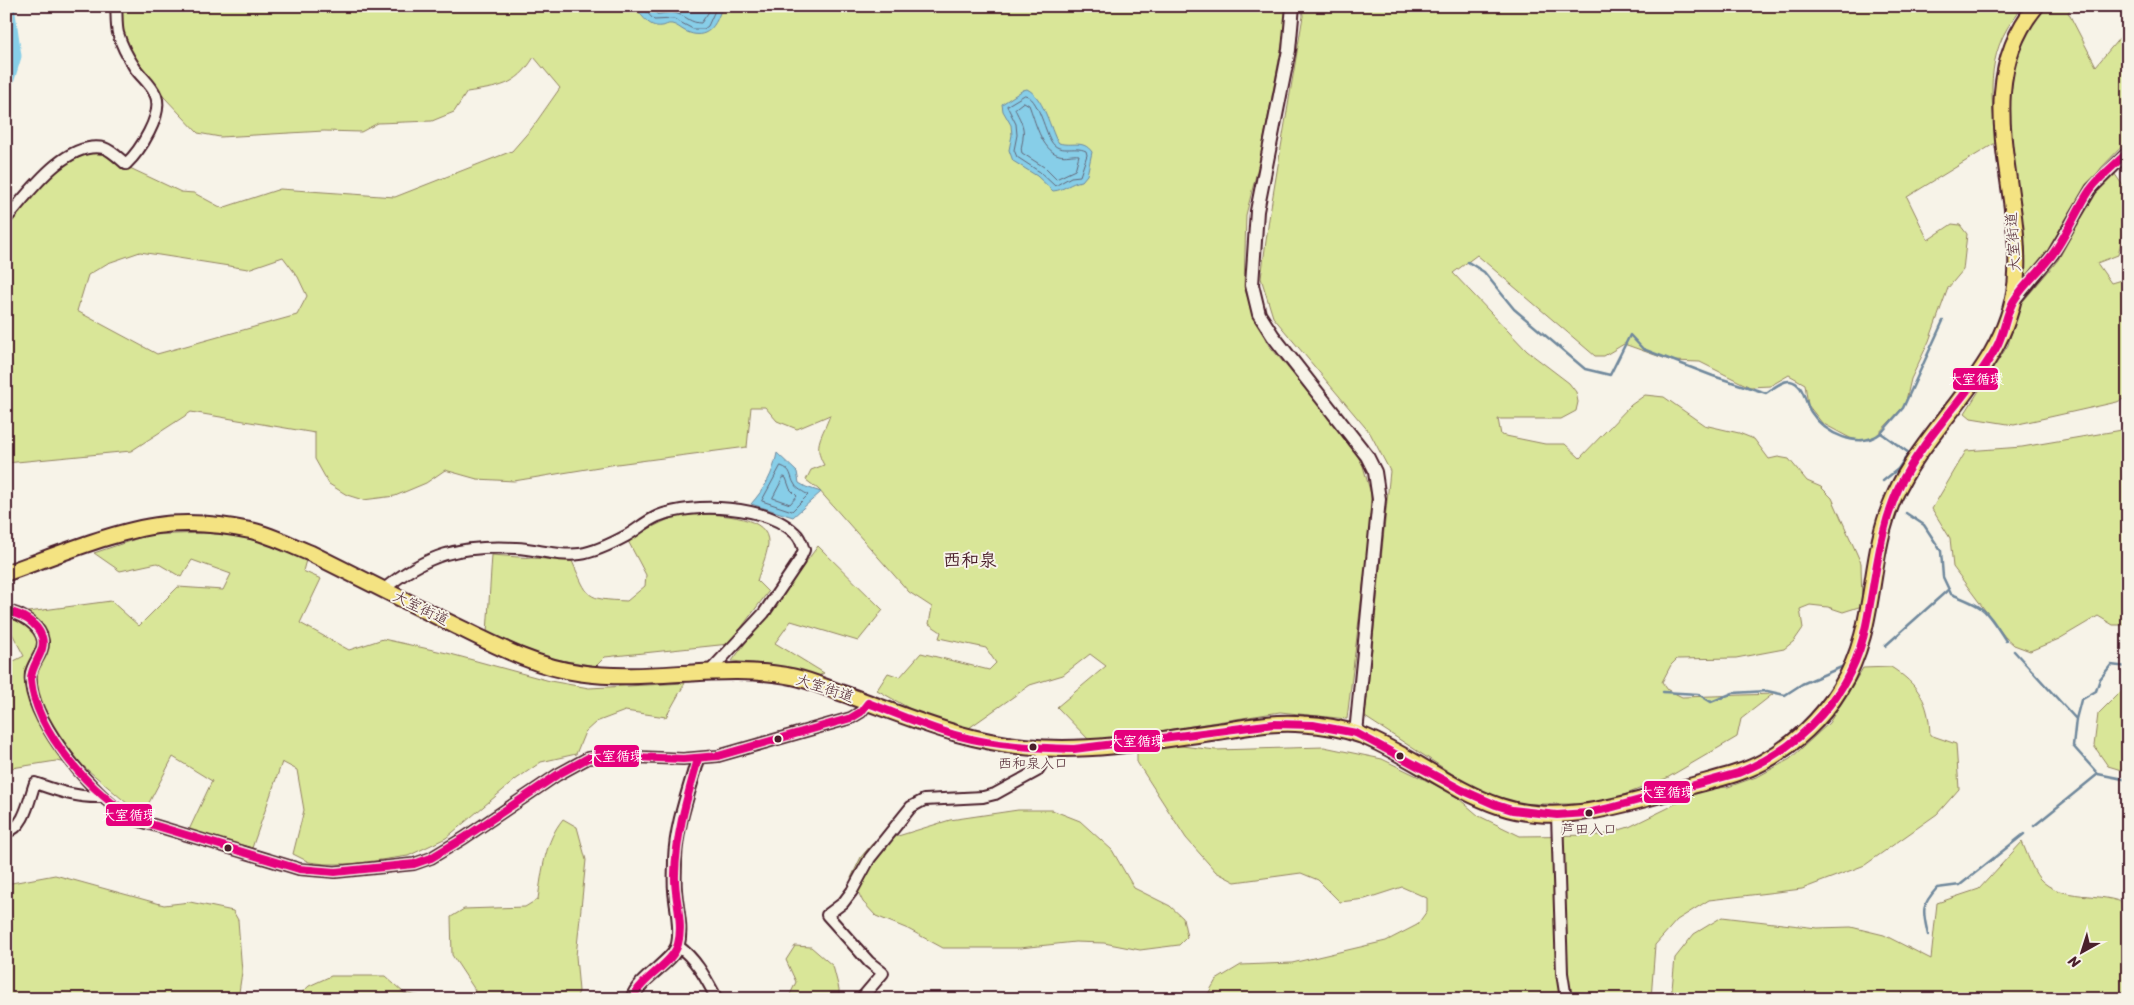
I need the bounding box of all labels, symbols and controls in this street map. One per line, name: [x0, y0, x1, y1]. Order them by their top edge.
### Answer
street label: 大室街道: [1998, 211, 2028, 273]
text: 大室循環: [1948, 367, 2004, 392]
line badge: 大室循環: [1952, 367, 1999, 391]
district label: 西和泉: [943, 544, 997, 576]
street label: 大室街道: [388, 583, 454, 633]
street label: 大室街道: [792, 666, 858, 710]
text: 大室循環: [1109, 729, 1165, 754]
line badge: 大室循環: [1113, 729, 1161, 753]
unlabelled marker: [773, 734, 783, 744]
marker: 西和泉入口: [1028, 742, 1038, 752]
text: 大室循環: [588, 744, 644, 769]
line badge: 大室循環: [593, 744, 640, 768]
place label: 西和泉入口: [998, 751, 1068, 776]
unlabelled marker: [1395, 751, 1405, 761]
text: 大室循環: [1639, 780, 1695, 805]
line badge: 大室循環: [1643, 780, 1691, 804]
text: 大室循環: [101, 803, 157, 828]
line badge: 大室循環: [105, 803, 153, 827]
marker: 芦田入口: [1584, 808, 1594, 818]
place label: 芦田入口: [1561, 817, 1617, 842]
unlabelled marker: [223, 843, 233, 853]
north arrow: [2056, 928, 2106, 978]
text: N: [2062, 949, 2087, 975]

